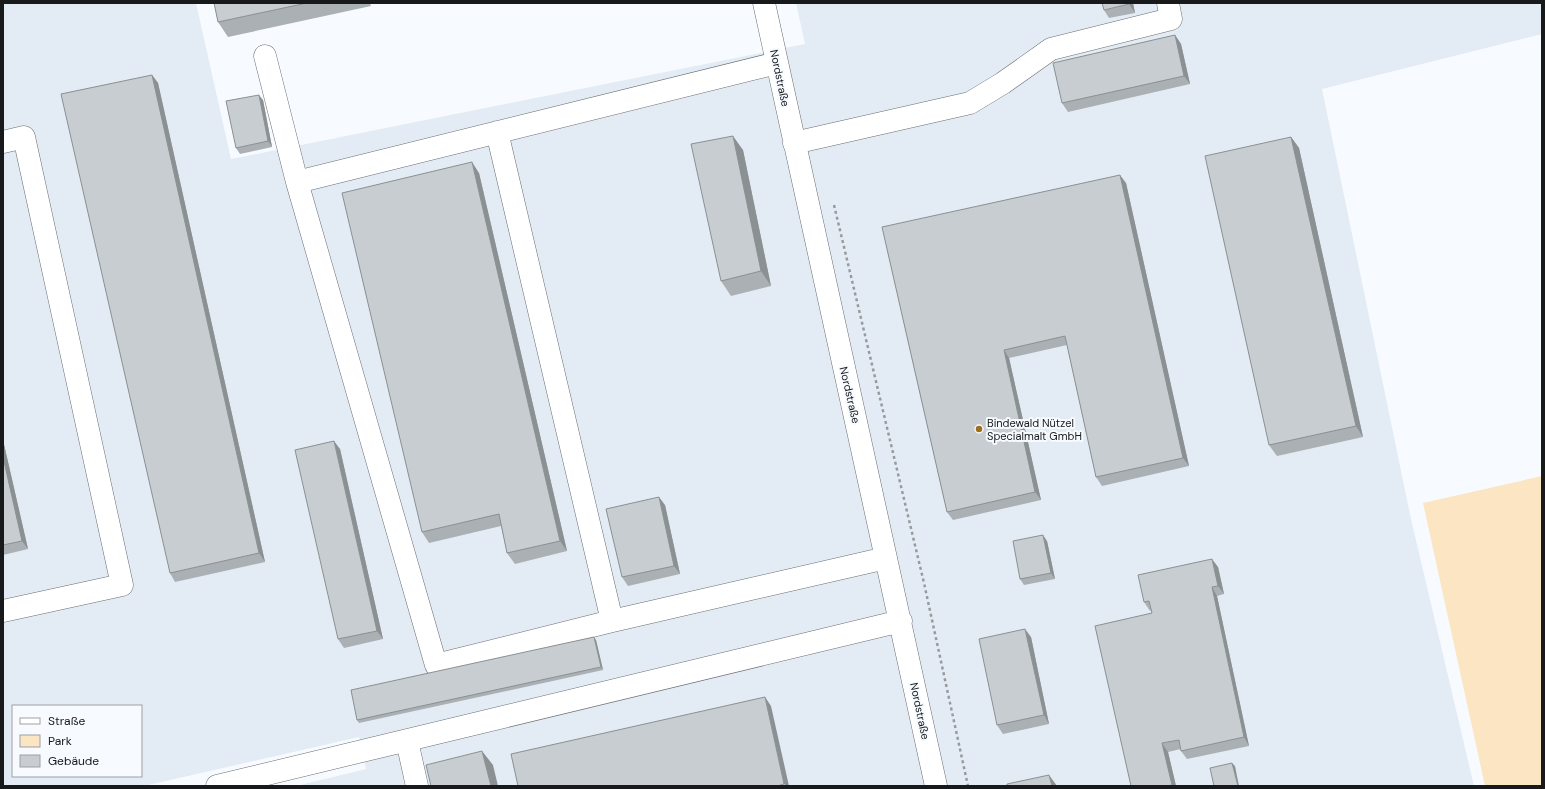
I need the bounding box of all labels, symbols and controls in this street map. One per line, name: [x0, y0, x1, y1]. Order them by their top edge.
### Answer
street label: Nordstraße: [767, 48, 793, 108]
street label: Nordstraße: [837, 365, 863, 425]
place label: Bindewald Nützel Specialmalt GmbH: [987, 416, 1082, 443]
marker: Bindewald Nützel Specialmalt GmbH: [974, 424, 984, 434]
street label: Nordstraße: [907, 681, 933, 741]
legend: [12, 705, 142, 777]
text: Straße: [48, 713, 85, 729]
text: Park: [48, 733, 72, 749]
text: Gebäude: [48, 753, 99, 769]

